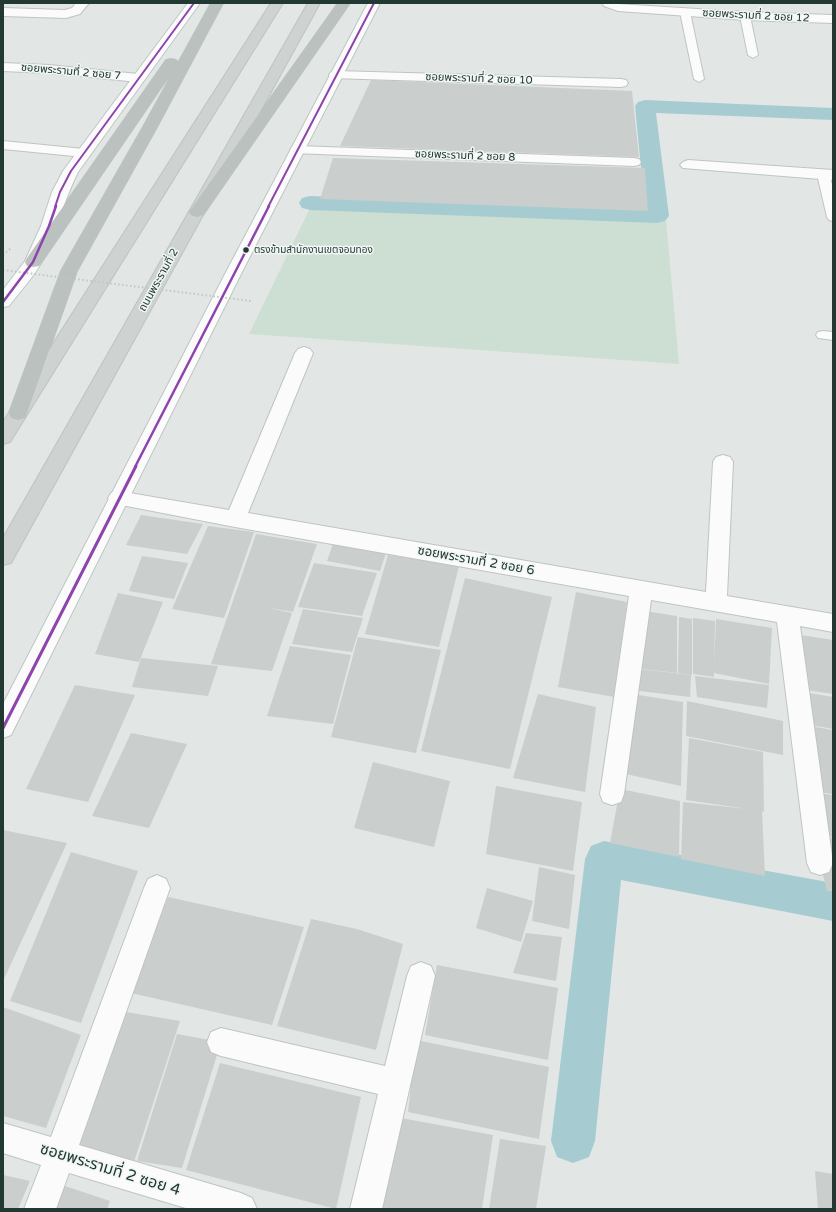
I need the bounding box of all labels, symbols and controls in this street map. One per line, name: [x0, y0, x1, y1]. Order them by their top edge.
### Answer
street label: ซอยพระรามที่ 2 ซอย 12: [702, 7, 810, 25]
street label: ซอยพระรามที่ 2 ซอย 7: [20, 61, 122, 83]
street label: ซอยพระรามที่ 2 ซอย 10: [425, 71, 533, 87]
street label: ซอยพระรามที่ 2 ซอย 8: [415, 148, 515, 164]
place label: ตรงข้ามสำนักงานเขตจอมทอง: [254, 244, 373, 256]
marker: ตรงข้ามสำนักงานเขตจอมทอง: [241, 245, 251, 255]
street label: ถนนพระรามที่ 2: [136, 246, 182, 314]
street label: ซอยพระรามที่ 2 ซอย 6: [416, 543, 536, 579]
street label: ซอยพระรามที่ 2 ซอย 4: [37, 1139, 183, 1201]

